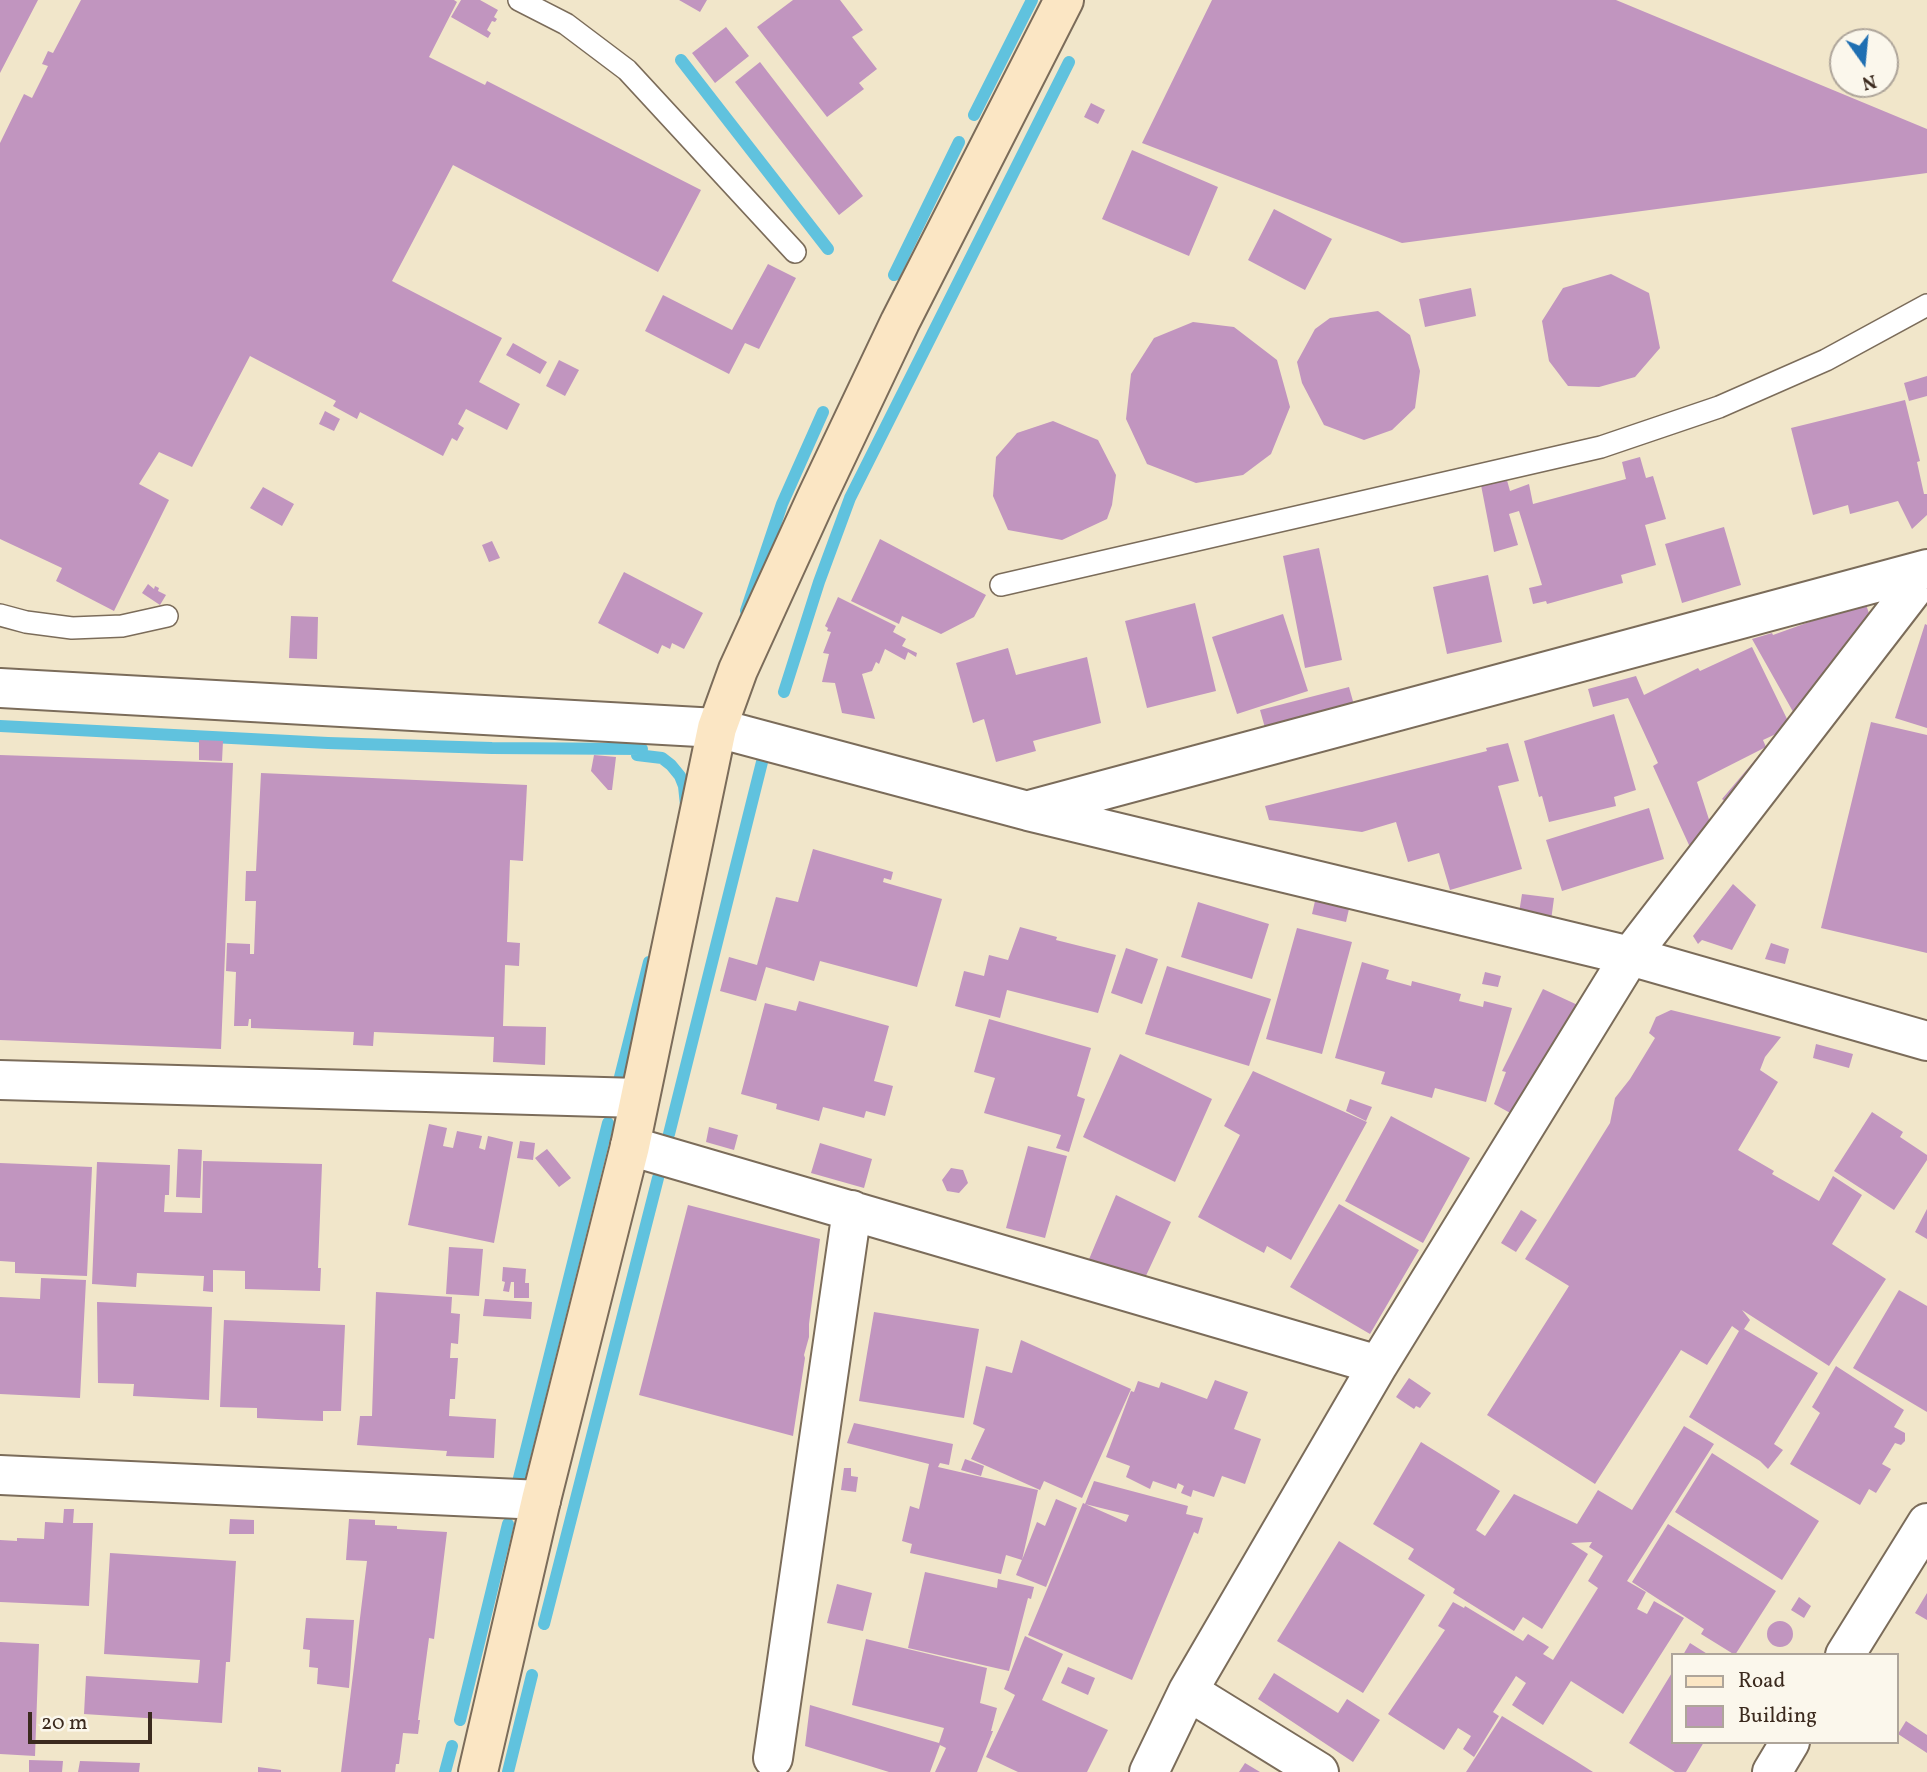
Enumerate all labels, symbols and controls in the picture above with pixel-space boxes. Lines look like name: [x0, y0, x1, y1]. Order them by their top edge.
north arrow: [1829, 28, 1899, 98]
text: N: [1859, 67, 1879, 96]
legend: [1672, 1653, 1899, 1744]
text: Road: [1738, 1667, 1785, 1696]
scale bar: [32, 1698, 156, 1742]
text: Building: [1738, 1702, 1817, 1731]
text: 20 m: [41, 1709, 87, 1738]

